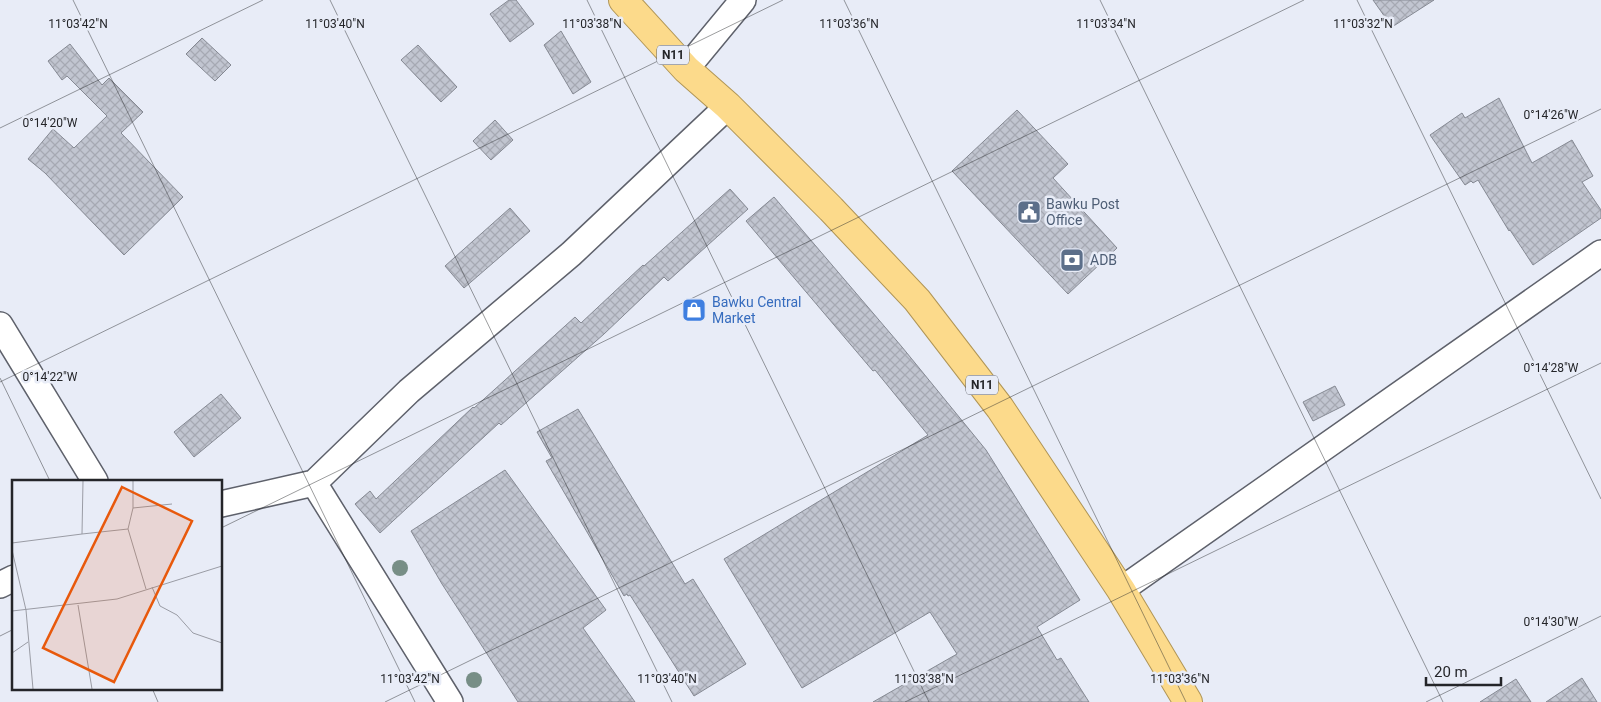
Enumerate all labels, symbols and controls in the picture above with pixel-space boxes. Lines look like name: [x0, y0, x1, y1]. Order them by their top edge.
text: 11°03'42"N: [48, 17, 108, 31]
text: 11°03'40"N: [305, 17, 365, 31]
text: 11°03'38"N: [562, 17, 622, 31]
text: 11°03'36"N: [819, 17, 879, 31]
text: 11°03'34"N: [1076, 17, 1136, 31]
text: 11°03'32"N: [1333, 17, 1393, 31]
road number: N11: [657, 46, 689, 64]
text: 0°14'26"W: [1524, 108, 1579, 122]
text: 0°14'20"W: [23, 116, 78, 130]
place label: Bawku Post Office: [1046, 196, 1120, 228]
public building icon: Bawku Post Office: [1016, 199, 1042, 225]
bank icon: ADB: [1059, 247, 1085, 273]
place label: ADB: [1090, 252, 1117, 268]
place label: Bawku Central Market: [712, 294, 801, 326]
shop icon: Bawku Central Market: [681, 297, 707, 323]
text: 0°14'28"W: [1524, 361, 1579, 375]
text: 0°14'22"W: [23, 370, 78, 384]
road number: N11: [966, 376, 998, 394]
inset map: [12, 480, 222, 690]
text: 0°14'30"W: [1524, 615, 1579, 629]
scale bar: [1426, 654, 1501, 686]
text: 20 m: [1434, 663, 1468, 681]
text: 11°03'42"N: [380, 672, 440, 686]
text: 11°03'40"N: [637, 672, 697, 686]
text: 11°03'38"N: [894, 672, 954, 686]
text: 11°03'36"N: [1150, 672, 1210, 686]

